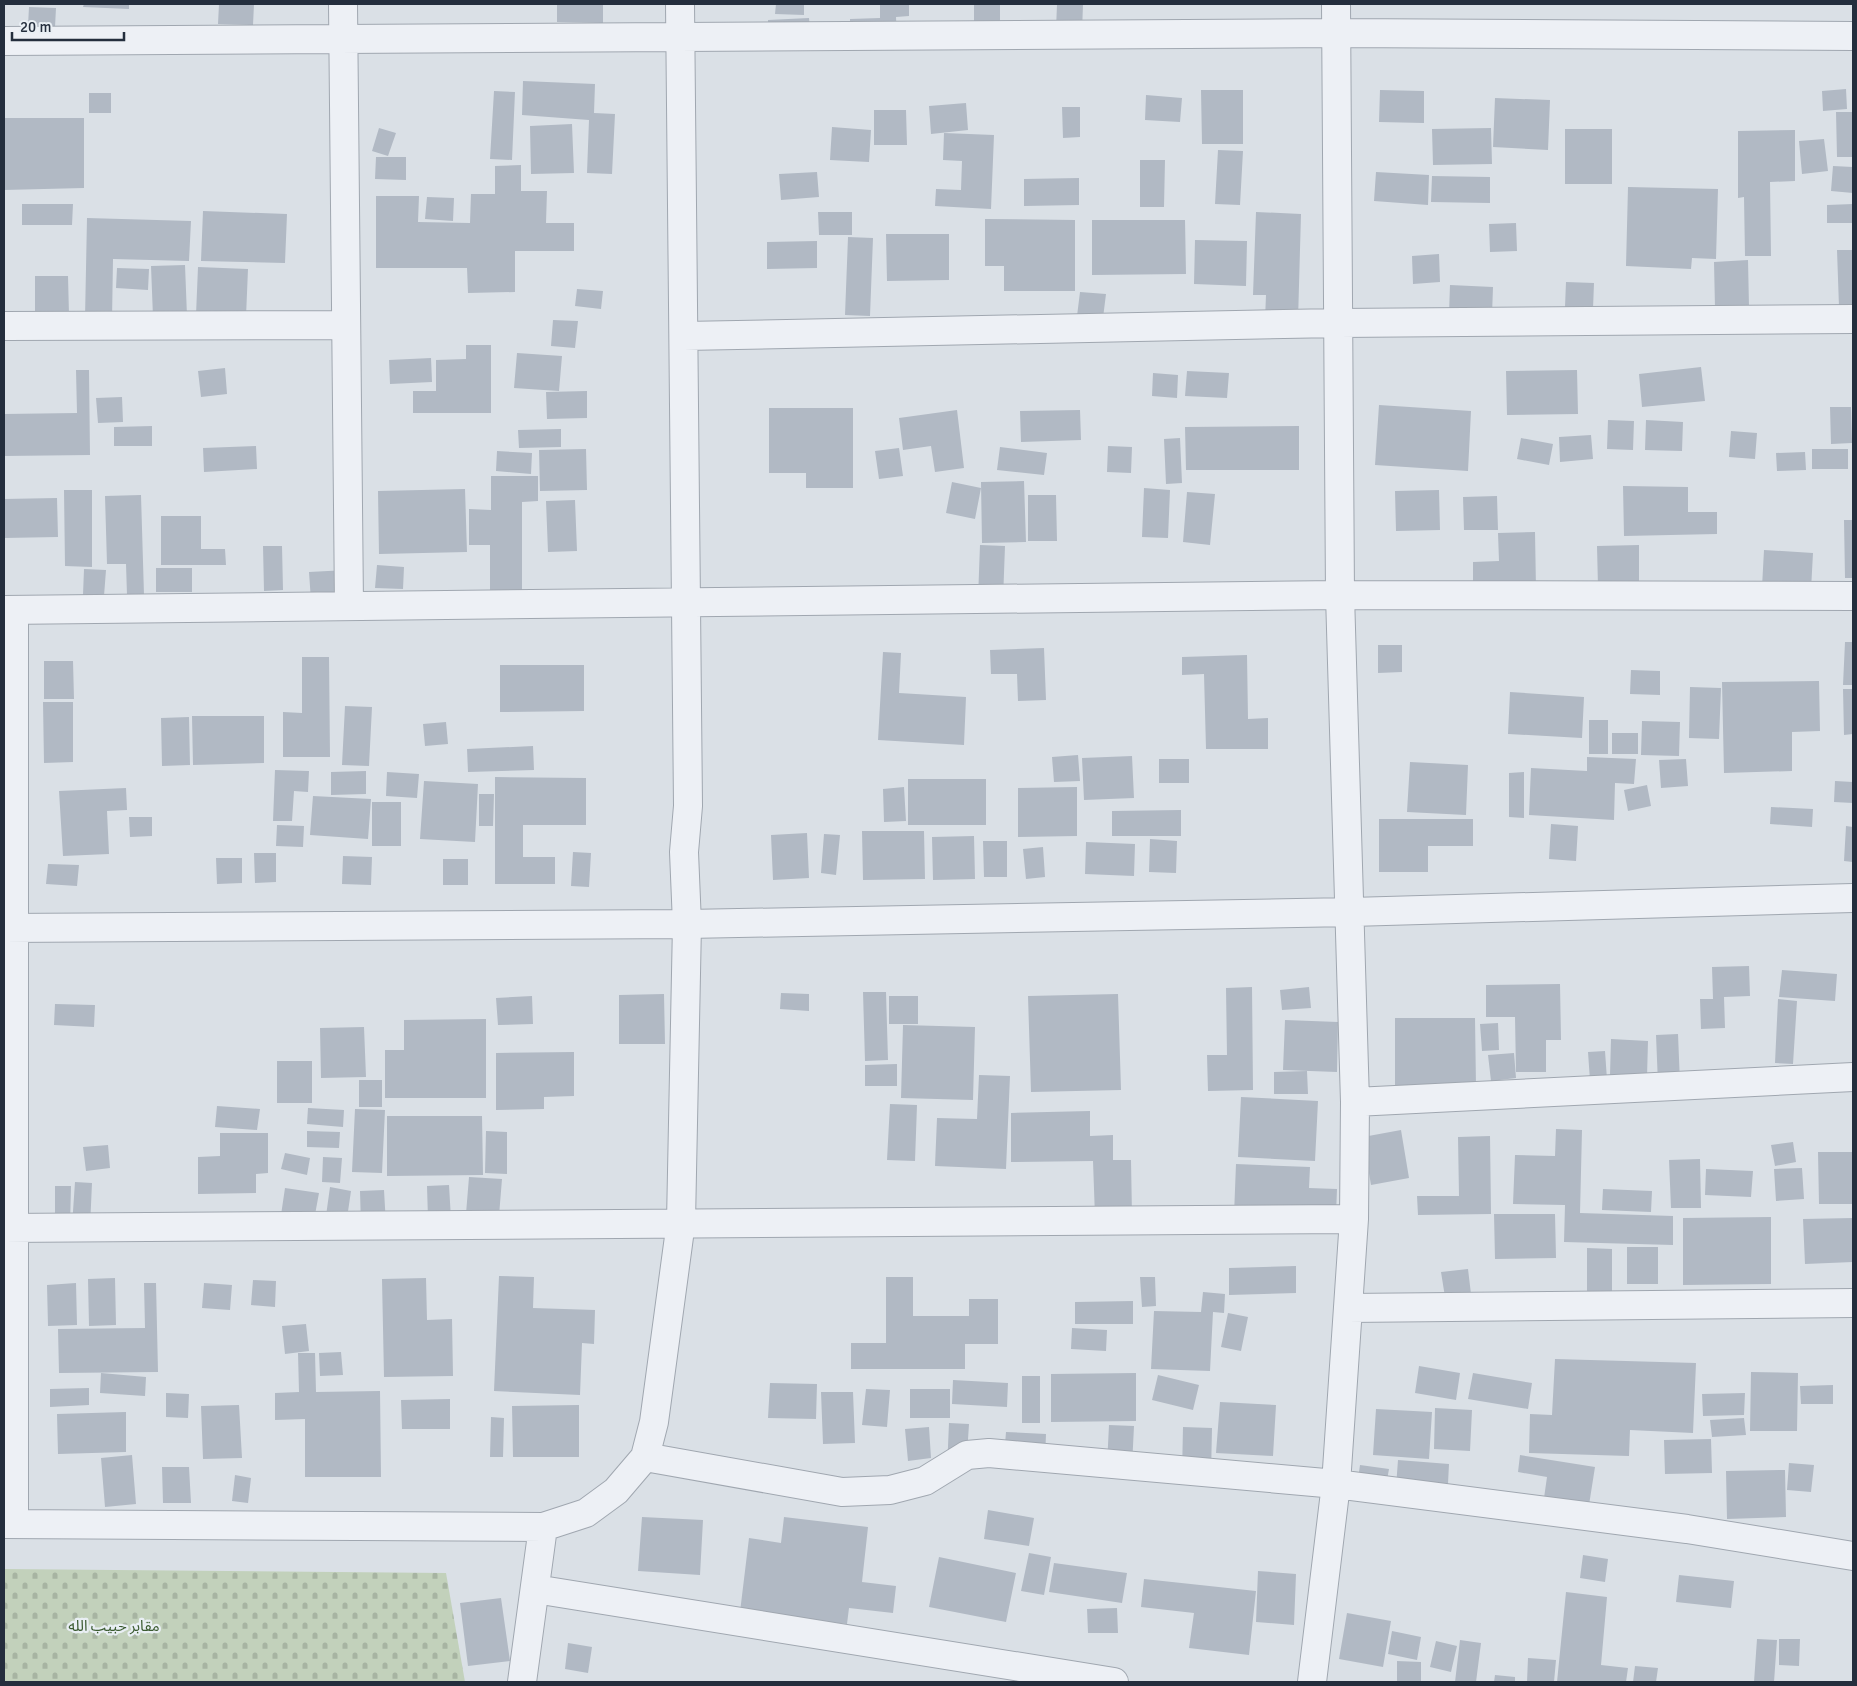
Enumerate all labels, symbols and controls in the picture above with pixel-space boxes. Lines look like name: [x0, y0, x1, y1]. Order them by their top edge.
scale bar: [12, 10, 125, 42]
text: 20 m: [20, 18, 51, 36]
park label: مقابر حبيب الله: [68, 1617, 160, 1635]

